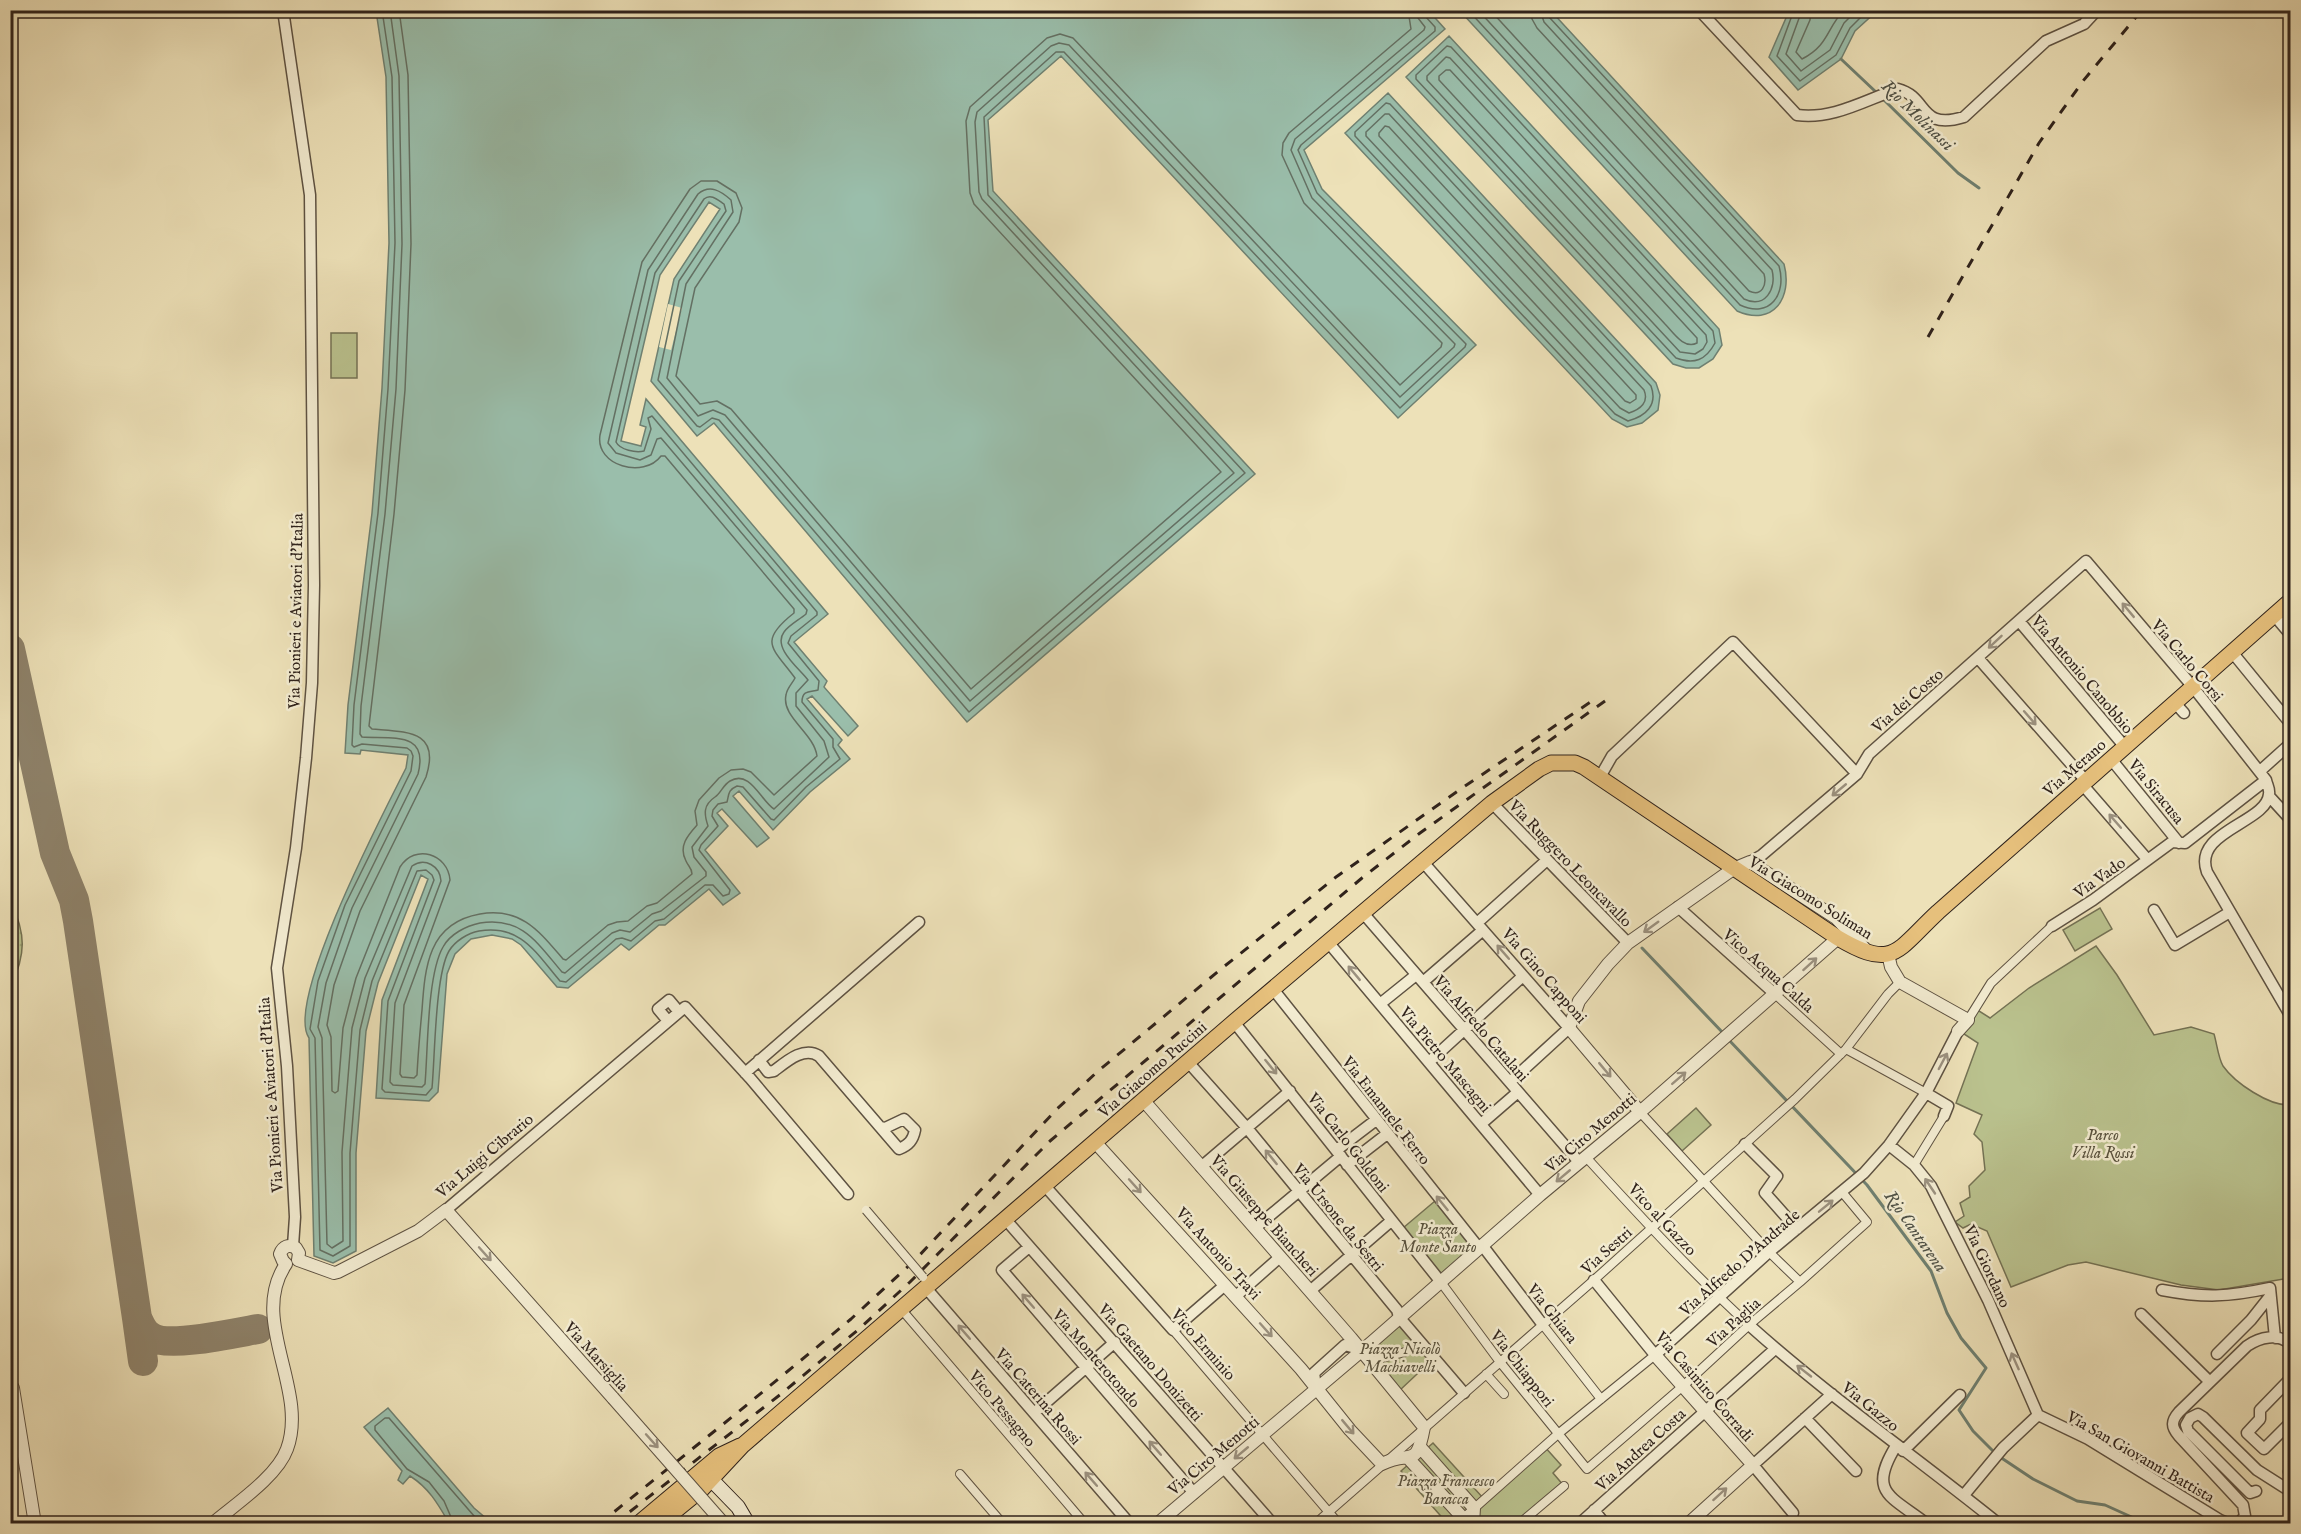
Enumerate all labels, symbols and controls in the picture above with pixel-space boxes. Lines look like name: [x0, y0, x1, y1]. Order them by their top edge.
water label: Rio Molinassi: [1876, 76, 1960, 158]
street label: Via Pionieri e Aviatori d'Italia: [285, 513, 309, 710]
one-way arrow: [2121, 603, 2134, 619]
street label: Via Antonio Canobbio: [2025, 611, 2137, 739]
street label: Via Carlo Corsi: [2146, 615, 2227, 707]
one-way arrow: [1988, 635, 2003, 649]
street label: Via dei Costo: [1868, 665, 1949, 739]
one-way arrow: [2023, 710, 2037, 725]
street label: Via Merano: [2039, 735, 2111, 802]
street label: Via Siracusa: [2122, 755, 2188, 829]
one-way arrow: [1831, 783, 1847, 796]
street label: Via Ruggero Leoncavallo: [1503, 796, 1636, 932]
one-way arrow: [2108, 814, 2122, 829]
street label: Via Giacomo Soliman: [1743, 852, 1876, 945]
street label: Via Vado: [2070, 853, 2130, 904]
one-way arrow: [1643, 921, 1659, 933]
street label: Via Gino Capponi: [1496, 924, 1590, 1028]
street label: Vico Acqua Calda: [1717, 925, 1818, 1018]
one-way arrow: [1496, 945, 1510, 960]
one-way arrow: [1802, 957, 1817, 971]
one-way arrow: [1347, 966, 1361, 981]
street label: Via Alfredo Catalani: [1428, 971, 1532, 1087]
street label: Via Pionieri e Aviatori d'Italia: [255, 996, 289, 1194]
street label: Via Pietro Mascagni: [1394, 1002, 1495, 1117]
street label: Via Giacomo Puccini: [1094, 1018, 1212, 1124]
street label: Via Emanuele Ferro: [1336, 1052, 1434, 1170]
one-way arrow: [1938, 1052, 1949, 1070]
one-way arrow: [1264, 1059, 1278, 1074]
one-way arrow: [1598, 1062, 1611, 1078]
one-way arrow: [1671, 1071, 1686, 1085]
street label: Via Carlo Goldoni: [1302, 1088, 1393, 1197]
street label: Via Ciro Menotti: [1541, 1089, 1641, 1178]
street label: Via Luigi Cibrario: [432, 1110, 538, 1204]
park label: Parco Villa Rossi: [2072, 1126, 2136, 1164]
one-way arrow: [1264, 1150, 1278, 1165]
street label: Via Giuseppe Biancheri: [1205, 1151, 1322, 1281]
street label: Via Ursone da Sestri: [1287, 1159, 1387, 1276]
one-way arrow: [1556, 1169, 1571, 1183]
one-way arrow: [1128, 1178, 1142, 1193]
one-way arrow: [1924, 1178, 1936, 1195]
street label: Vico al Gazzo: [1622, 1179, 1700, 1261]
water label: Rio Cantarena: [1878, 1186, 1951, 1277]
one-way arrow: [1435, 1196, 1449, 1211]
one-way arrow: [1818, 1199, 1834, 1212]
street label: Via Antonio Travi: [1170, 1203, 1264, 1305]
street label: Via Alfredo D'Andrade: [1675, 1206, 1805, 1322]
park label: Piazza Monte Santo: [1400, 1220, 1477, 1258]
street label: Via Giordano: [1958, 1221, 2014, 1312]
street label: Via Sestri: [1577, 1223, 1637, 1280]
one-way arrow: [478, 1246, 492, 1261]
street label: Via Ghiara: [1521, 1280, 1581, 1348]
one-way arrow: [1021, 1294, 1035, 1309]
street label: Via Paglia: [1703, 1294, 1765, 1353]
street label: Via Gaetano Donizetti: [1092, 1300, 1206, 1426]
street label: Via Monterotondo: [1047, 1305, 1144, 1413]
street label: Vico Erminio: [1165, 1305, 1239, 1386]
street label: Via Marsiglia: [558, 1318, 632, 1396]
one-way arrow: [1259, 1322, 1273, 1337]
one-way arrow: [957, 1325, 971, 1340]
street label: Via Chiappori: [1484, 1326, 1558, 1412]
street label: Via Casimiro Corradi: [1650, 1327, 1757, 1447]
park label: Piazza Nicolò Machiavelli: [1359, 1340, 1441, 1378]
street label: Via Caterina Rossi: [989, 1344, 1085, 1450]
one-way arrow: [2009, 1353, 2021, 1371]
one-way arrow: [1796, 1365, 1812, 1378]
street label: Vico Pessagno: [963, 1366, 1040, 1452]
street label: Via Gazzo: [1836, 1378, 1903, 1437]
street label: Via Andrea Costa: [1591, 1405, 1691, 1497]
street label: Via San Giovanni Battista: [2062, 1407, 2217, 1508]
street label: Via Ciro Menotti: [1164, 1412, 1264, 1501]
one-way arrow: [1341, 1419, 1354, 1435]
one-way arrow: [645, 1434, 659, 1449]
one-way arrow: [1149, 1440, 1162, 1456]
one-way arrow: [1233, 1447, 1249, 1460]
one-way arrow: [1085, 1471, 1098, 1487]
park label: Piazza Francesco Baracca: [1397, 1472, 1495, 1510]
one-way arrow: [1713, 1487, 1728, 1501]

